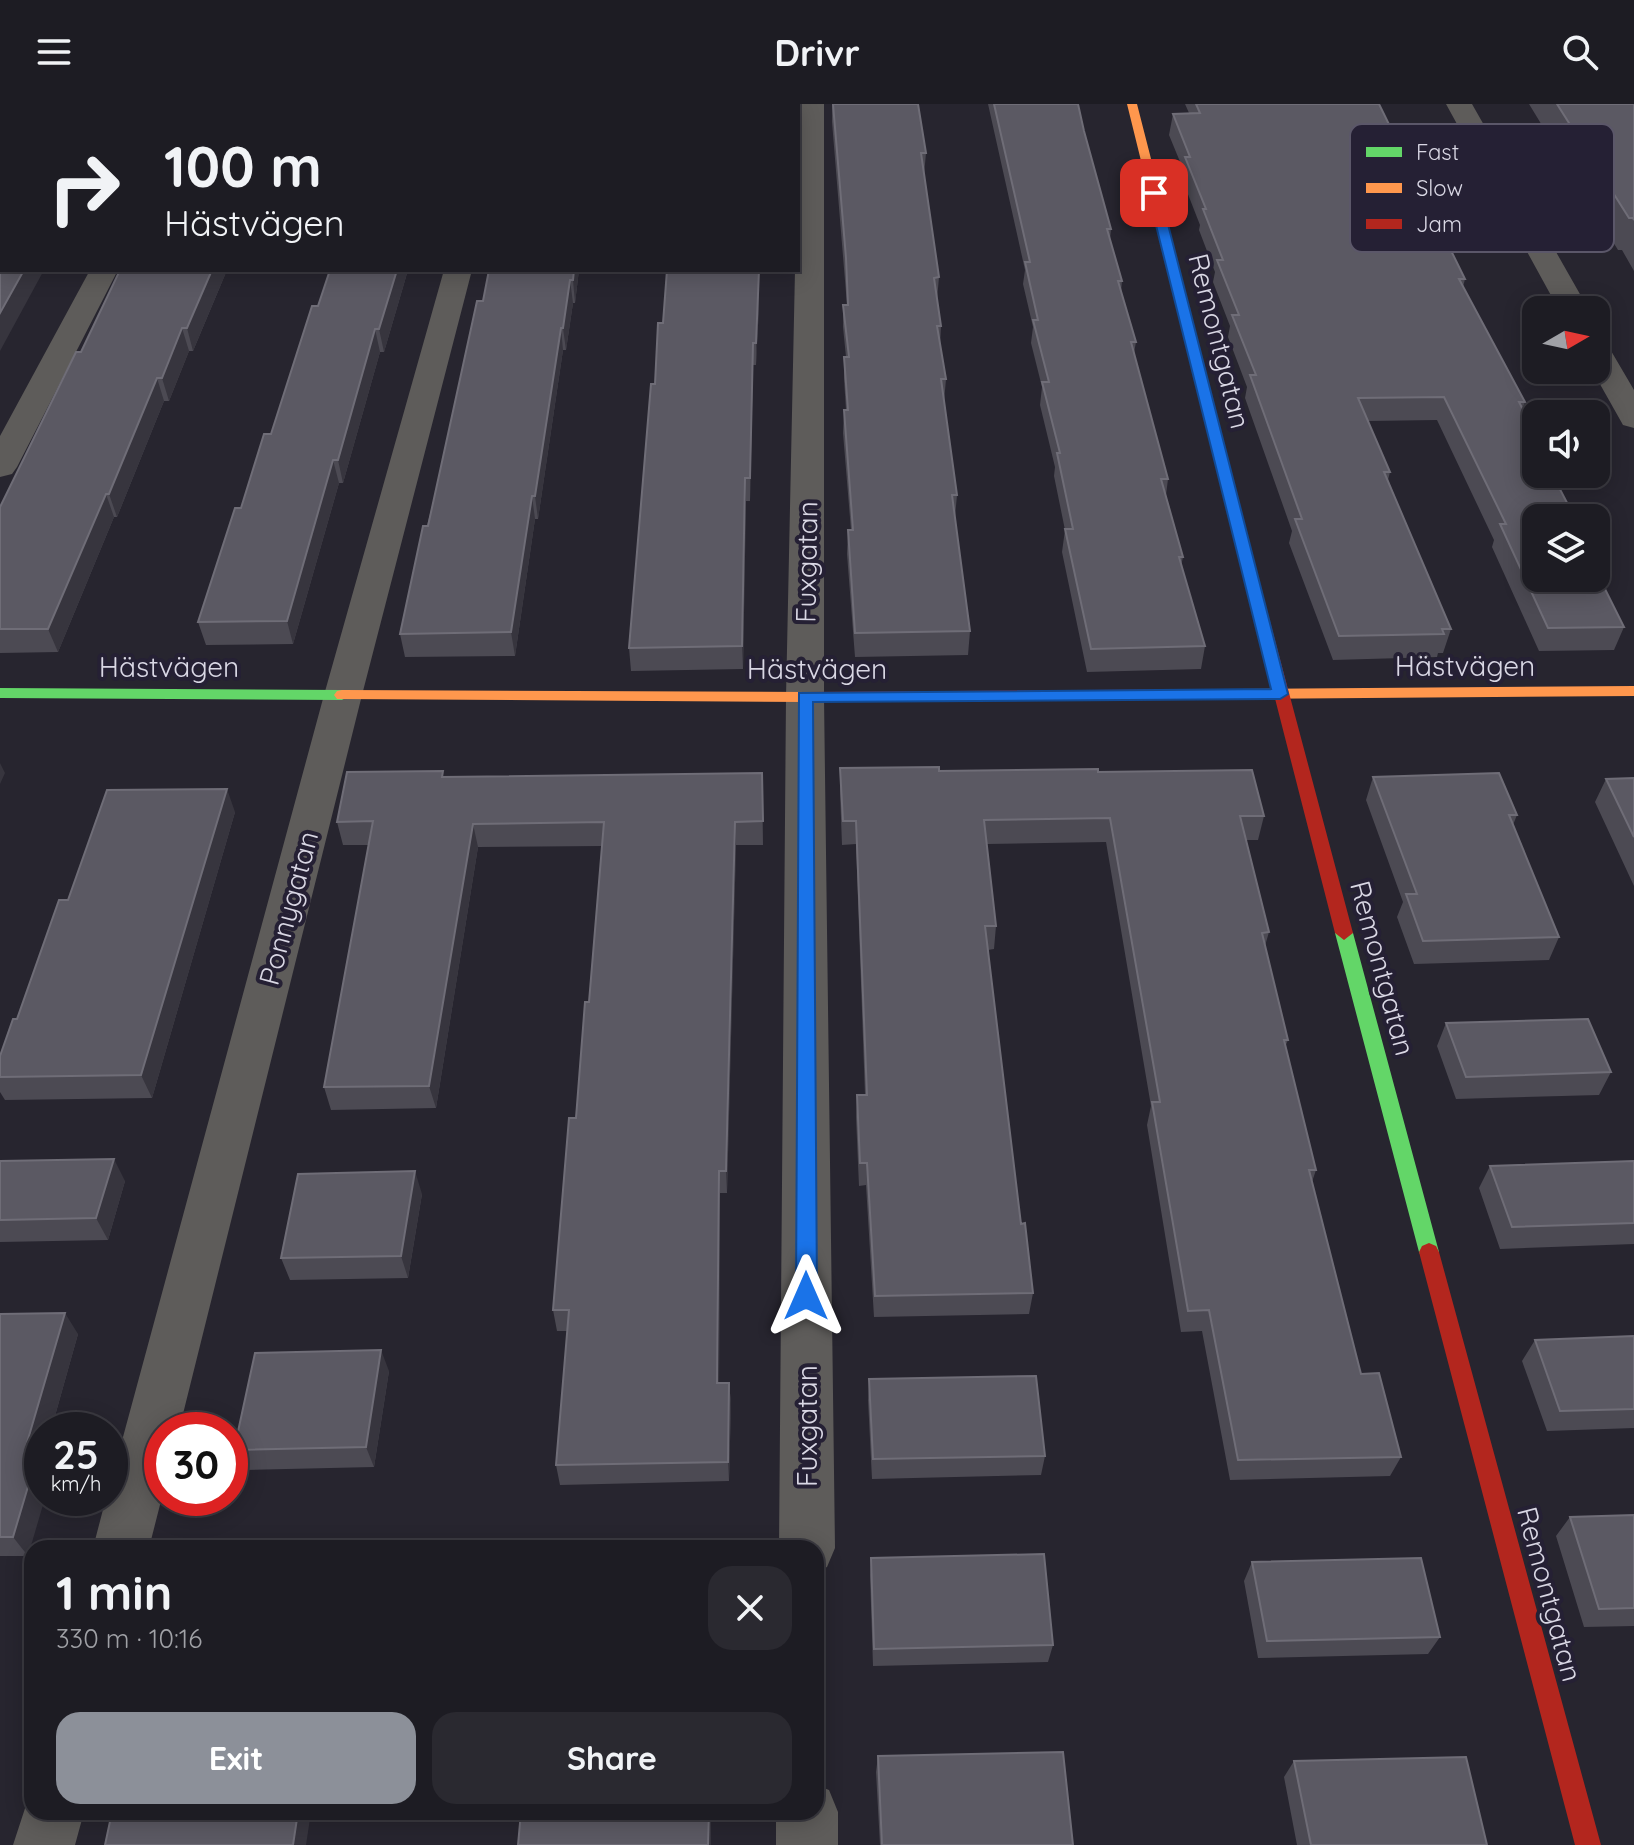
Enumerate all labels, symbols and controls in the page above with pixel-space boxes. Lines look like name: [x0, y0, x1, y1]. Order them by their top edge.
icon: menu: [32, 30, 76, 74]
text: Drivr: [774, 30, 860, 75]
icon: search: [1558, 30, 1602, 74]
legend: [1350, 124, 1614, 252]
text: 100 m: [164, 131, 322, 201]
icon: right: [32, 136, 136, 240]
text: Fast: [1416, 138, 1459, 166]
pin: [1120, 159, 1188, 227]
icon: arrive: [1132, 171, 1176, 215]
text: Slow: [1416, 174, 1463, 202]
text: Hästvägen: [164, 200, 345, 245]
text: Jam: [1416, 210, 1462, 238]
street label: Remontgatan: [1181, 250, 1259, 432]
north arrow: [1522, 296, 1610, 384]
map controls: [1522, 296, 1610, 592]
button: sound: [1522, 400, 1610, 488]
street label: Fuxgatan: [787, 501, 825, 623]
button: layers: [1522, 504, 1610, 592]
street label: Hästvägen: [1395, 648, 1535, 683]
street label: Hästvägen: [99, 649, 239, 684]
street label: Hästvägen: [747, 651, 887, 686]
street label: Ponnygatan: [251, 827, 325, 989]
street label: Remontgatan: [1343, 877, 1423, 1059]
position arrow: [764, 1254, 848, 1338]
street label: Fuxgatan: [789, 1365, 824, 1487]
speed limit sign: 30: [144, 1412, 248, 1516]
text: 25: [53, 1429, 99, 1479]
text: km/h: [51, 1471, 101, 1496]
street label: Remontgatan: [1510, 1503, 1590, 1685]
text: 1 min: [56, 1562, 172, 1622]
button: close: [708, 1566, 792, 1650]
text: 330 m · 10:16: [56, 1622, 202, 1655]
button: Exit: [56, 1712, 416, 1804]
button: Share: [432, 1712, 792, 1804]

